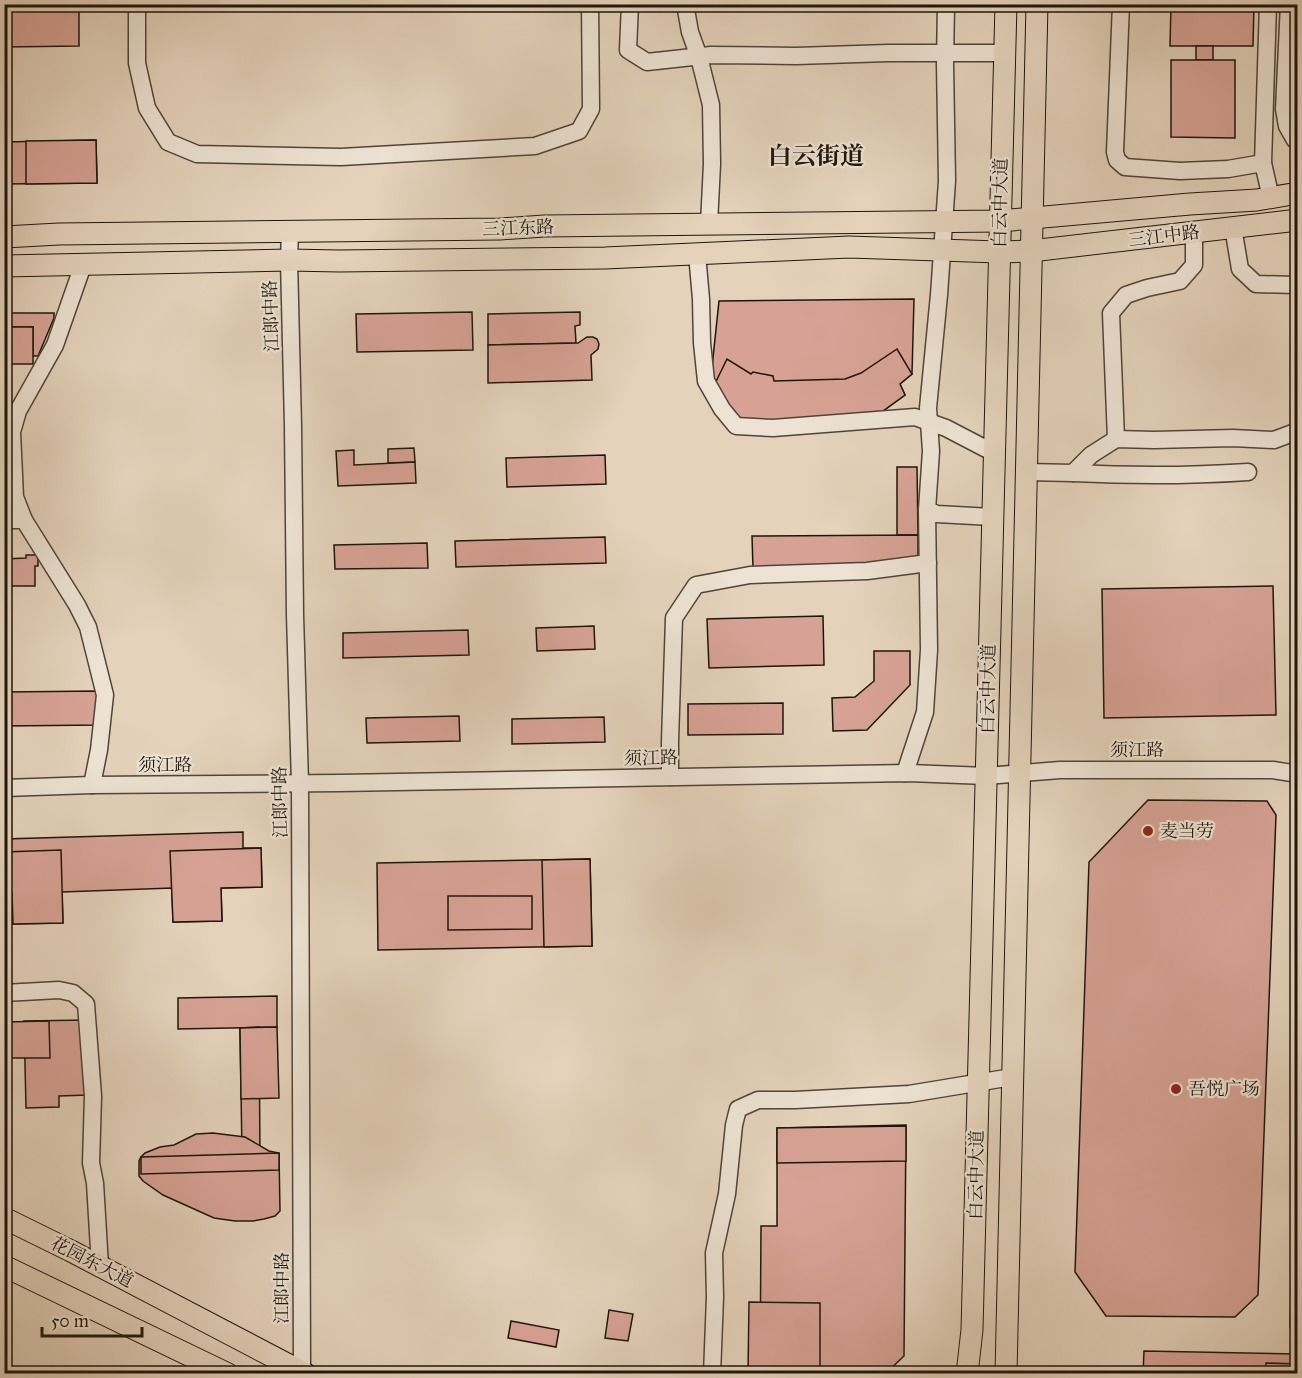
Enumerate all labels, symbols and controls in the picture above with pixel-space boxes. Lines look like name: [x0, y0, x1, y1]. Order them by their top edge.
district label: 白云街道: [768, 141, 864, 171]
street label: 白云中大道: [988, 158, 1012, 248]
street label: 三江东路: [482, 216, 554, 240]
street label: 三江中路: [1127, 221, 1201, 251]
street label: 江郎中路: [259, 280, 283, 352]
street label: 白云中大道: [976, 644, 1000, 734]
street label: 须江路: [1110, 739, 1164, 761]
street label: 须江路: [624, 747, 678, 769]
street label: 须江路: [138, 754, 192, 776]
street label: 江郎中路: [268, 766, 292, 838]
place label: 麦当劳: [1160, 820, 1214, 842]
marker: 麦当劳: [1141, 824, 1155, 838]
place label: 吾悦广场: [1188, 1078, 1260, 1100]
marker: 吾悦广场: [1169, 1082, 1183, 1096]
street label: 白云中大道: [964, 1130, 988, 1220]
street label: 花园东大道: [47, 1232, 137, 1292]
street label: 江郎中路: [271, 1252, 293, 1324]
scale bar: [42, 1300, 142, 1338]
text: 50 m: [51, 1310, 89, 1332]

